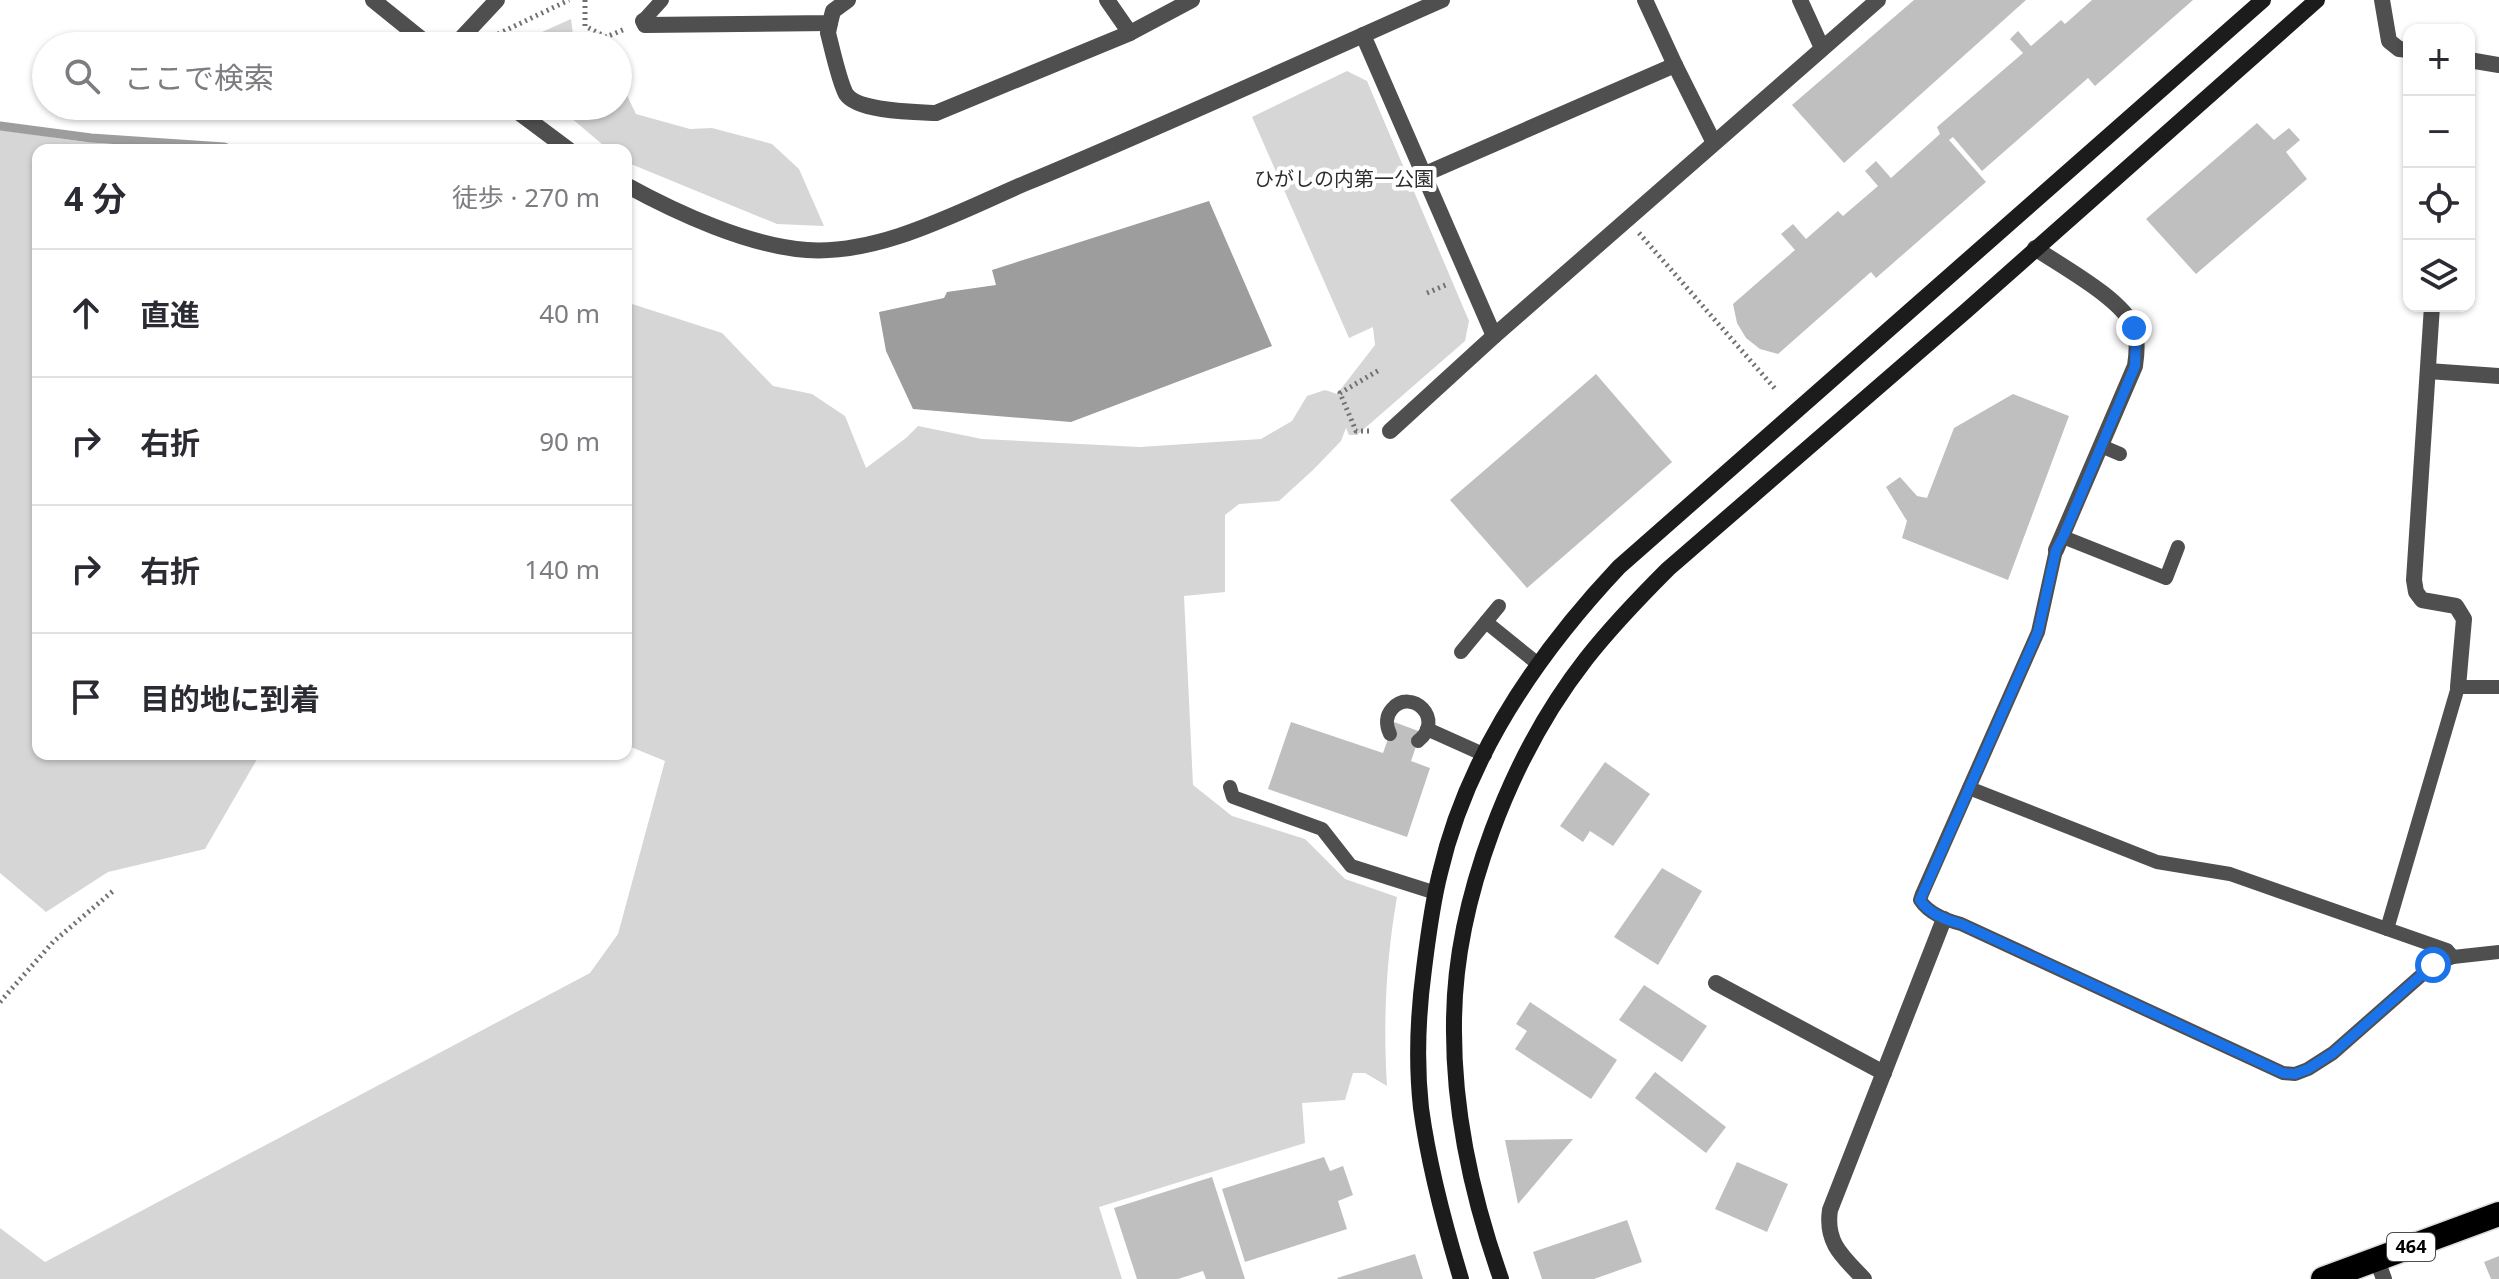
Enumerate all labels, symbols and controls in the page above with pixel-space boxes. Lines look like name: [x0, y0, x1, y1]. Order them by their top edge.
map controls: [2403, 24, 2475, 312]
button: +: [2403, 24, 2475, 96]
search box: [32, 32, 632, 120]
icon: search: [60, 54, 104, 98]
text: ここで検索: [124, 57, 274, 98]
button: −: [2403, 96, 2475, 168]
park label: ひがしの内第一公園: [1254, 165, 1434, 192]
button: locate: [2403, 168, 2475, 240]
text: 4 分: [64, 175, 126, 221]
text: 徒歩 · 270 m: [452, 179, 600, 215]
button: layers: [2403, 240, 2475, 312]
icon: ahead: [64, 291, 108, 335]
text: 直進: [140, 294, 200, 335]
text: 40 m: [539, 295, 600, 331]
route end: [2116, 310, 2152, 346]
icon: right: [64, 419, 108, 463]
text: 右折: [140, 422, 200, 463]
text: 90 m: [539, 423, 600, 459]
icon: right: [64, 547, 108, 591]
text: 右折: [140, 550, 200, 591]
text: 140 m: [524, 551, 600, 587]
icon: arrive: [64, 675, 108, 719]
text: 目的地に到着: [140, 678, 320, 719]
route start: [2415, 947, 2451, 983]
road number: 464: [2387, 1233, 2435, 1261]

